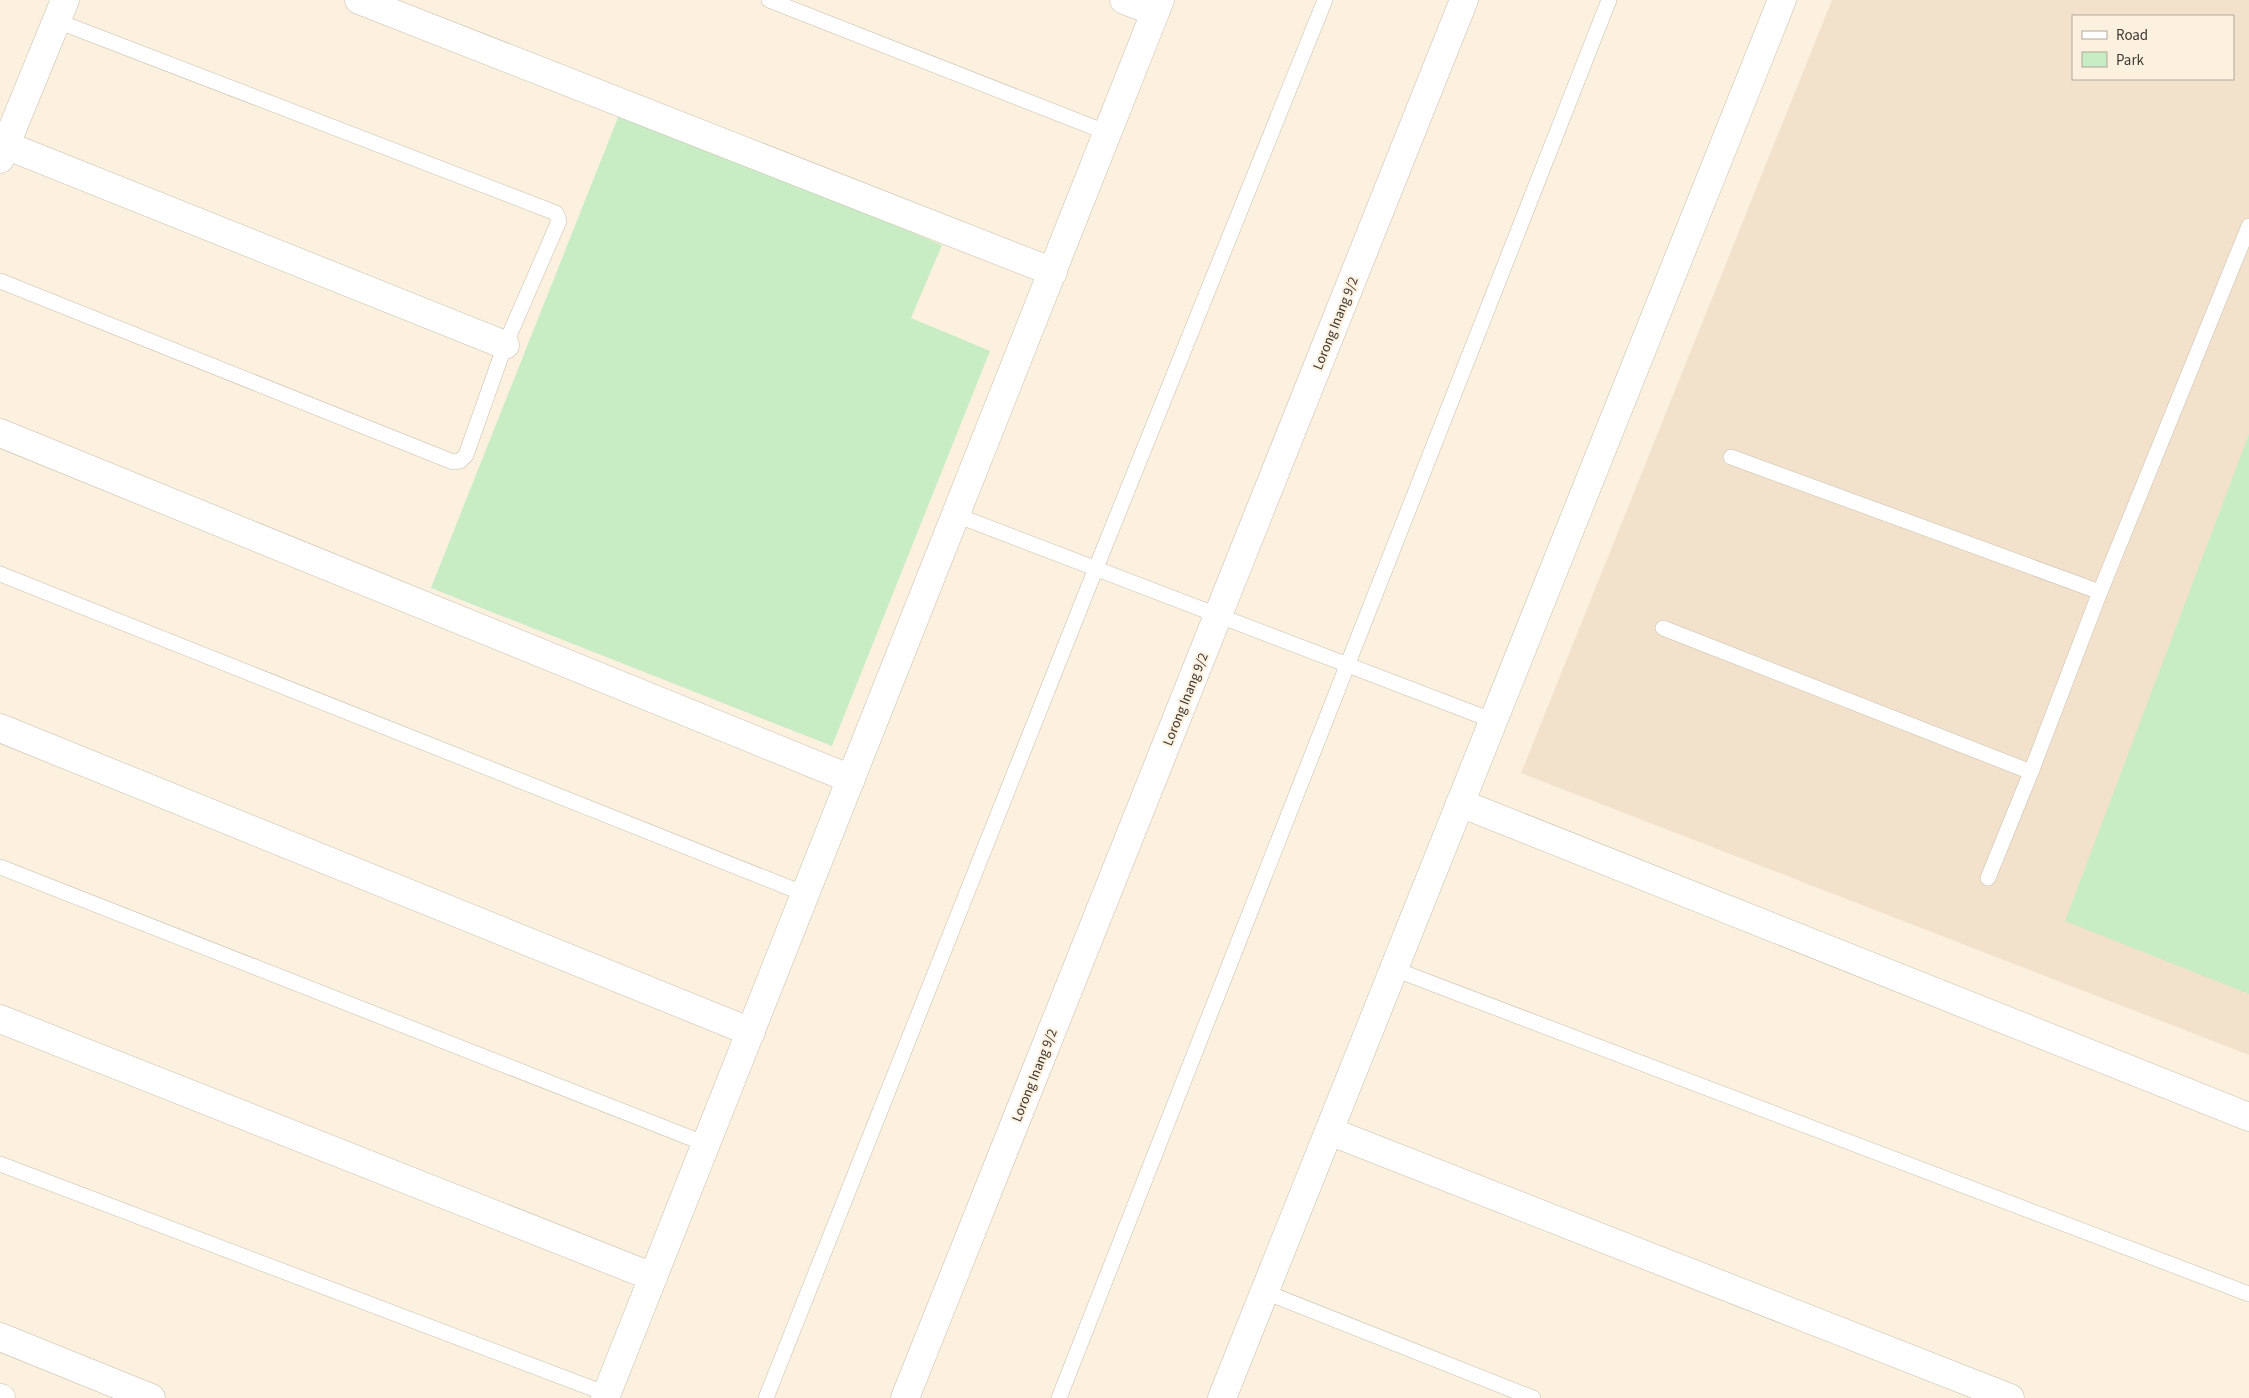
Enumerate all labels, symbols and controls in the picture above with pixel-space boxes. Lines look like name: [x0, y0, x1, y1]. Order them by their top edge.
legend: [2072, 15, 2234, 80]
text: Road: [2116, 25, 2148, 46]
text: Park: [2116, 50, 2145, 71]
street label: Lorong Inang 9/2: [1308, 274, 1364, 373]
street label: Lorong Inang 9/2: [1158, 650, 1214, 749]
street label: Lorong Inang 9/2: [1007, 1026, 1063, 1125]

